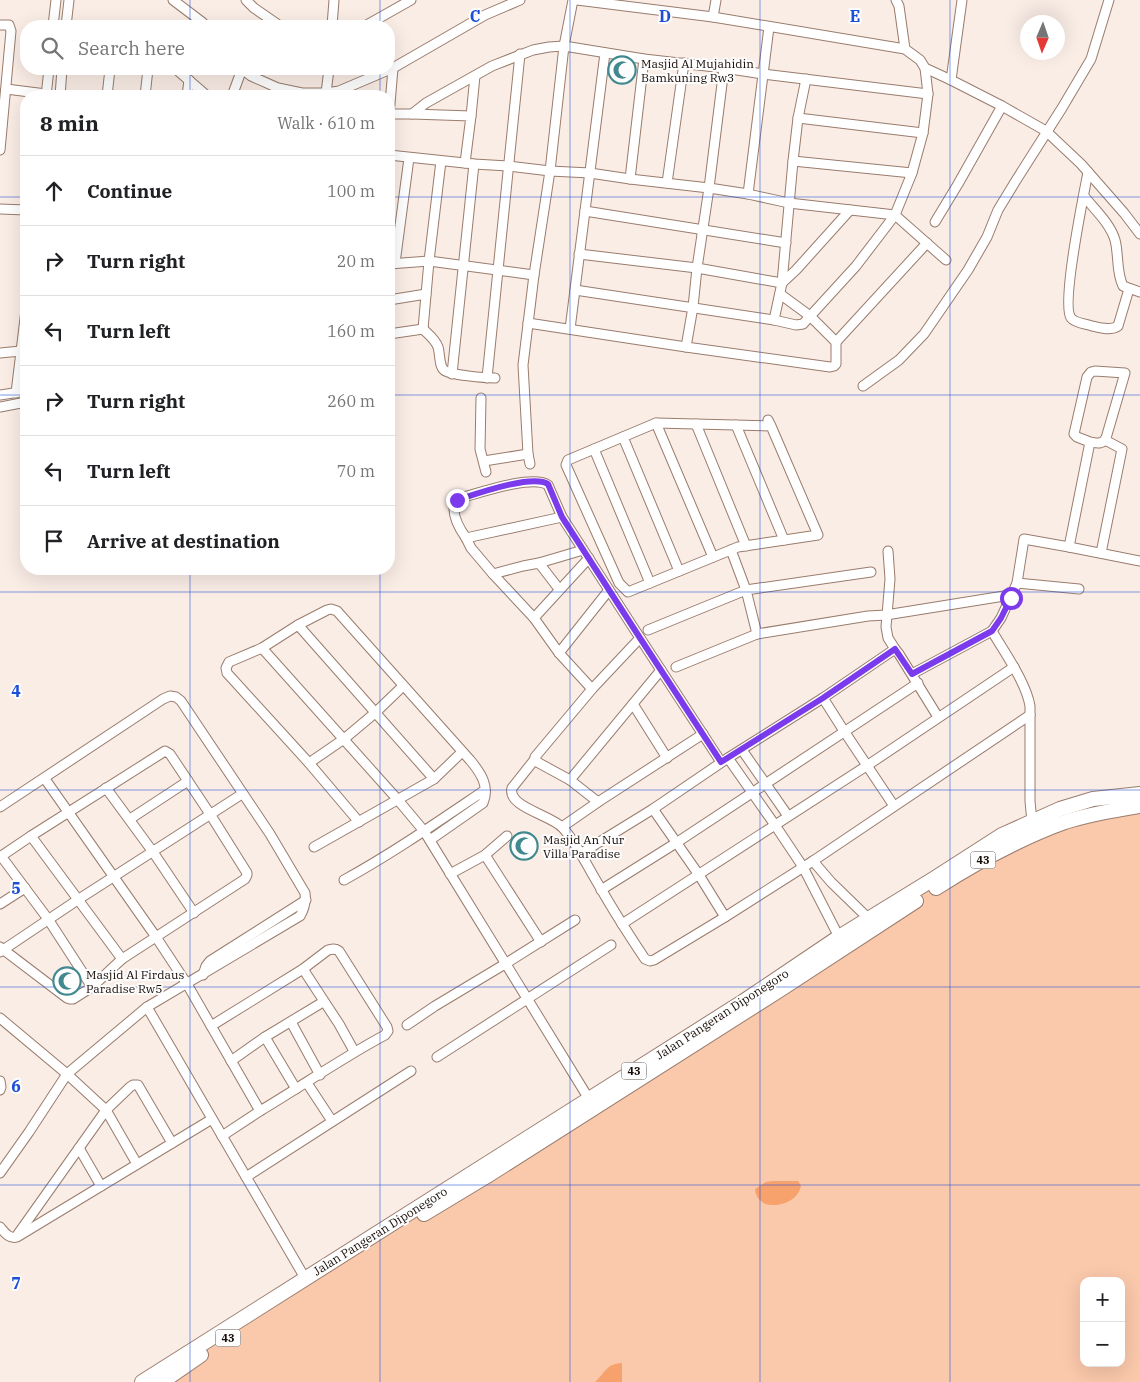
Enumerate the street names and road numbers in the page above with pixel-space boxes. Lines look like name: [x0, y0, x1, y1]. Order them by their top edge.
road number: 43: [970, 852, 996, 868]
street label: Jalan Pangeran Diponegoro: [653, 965, 791, 1063]
road number: 43: [622, 1062, 646, 1080]
street label: Jalan Pangeran Diponegoro: [310, 1183, 450, 1278]
road number: 43: [216, 1330, 240, 1346]

